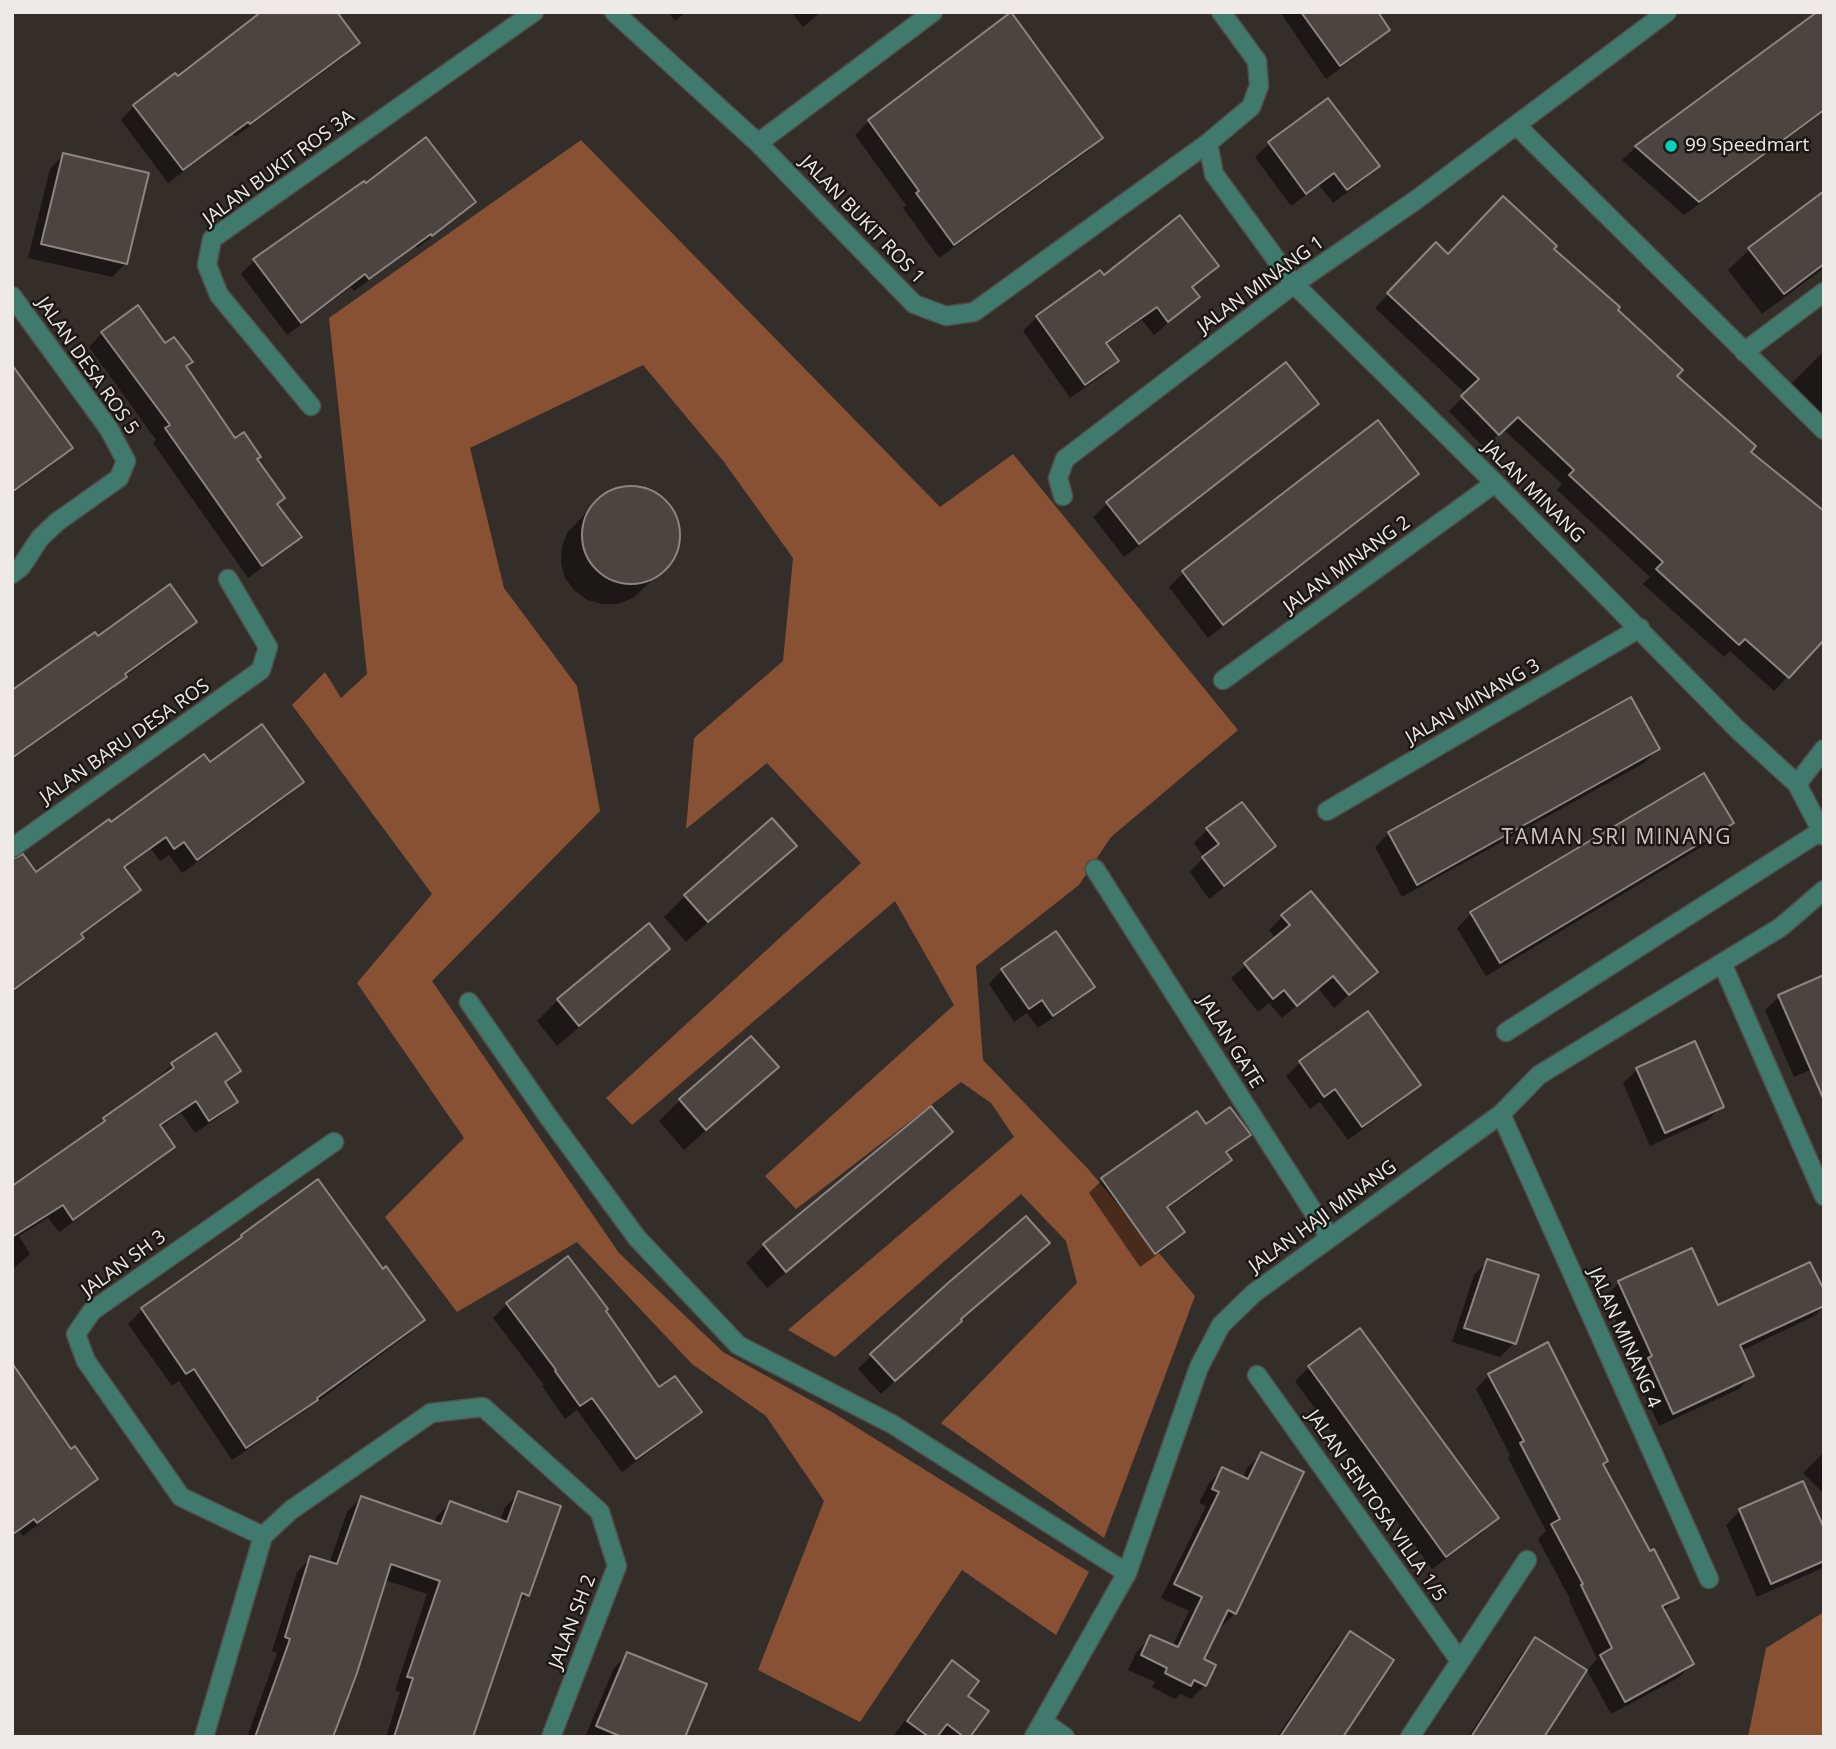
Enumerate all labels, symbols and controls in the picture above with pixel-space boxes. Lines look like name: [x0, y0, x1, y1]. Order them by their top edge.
street label: JALAN BUKIT ROS 3A: [199, 105, 359, 231]
place label: 99 Speedmart: [1685, 135, 1809, 157]
marker: 99 Speedmart: [1663, 138, 1679, 154]
street label: JALAN BUKIT ROS 1: [795, 151, 929, 289]
street label: JALAN MINANG 1: [1193, 231, 1329, 339]
street label: JALAN DESA ROS 5: [31, 293, 143, 439]
street label: JALAN MINANG: [1477, 436, 1589, 548]
street label: JALAN MINANG 2: [1279, 511, 1415, 619]
street label: JALAN MINANG 3: [1402, 654, 1544, 750]
street label: JALAN BARU DESA ROS: [36, 675, 214, 809]
district label: TAMAN SRI MINANG: [1504, 825, 1730, 851]
street label: JALAN GATE: [1192, 991, 1268, 1093]
street label: JALAN HAJI MINANG: [1245, 1156, 1401, 1278]
street label: JALAN SH 3: [77, 1226, 171, 1302]
street label: JALAN MINANG 4: [1583, 1264, 1665, 1412]
street label: JALAN SENTOSA VILLA 1/5: [1301, 1406, 1451, 1606]
street label: JALAN SH 2: [545, 1572, 601, 1672]

